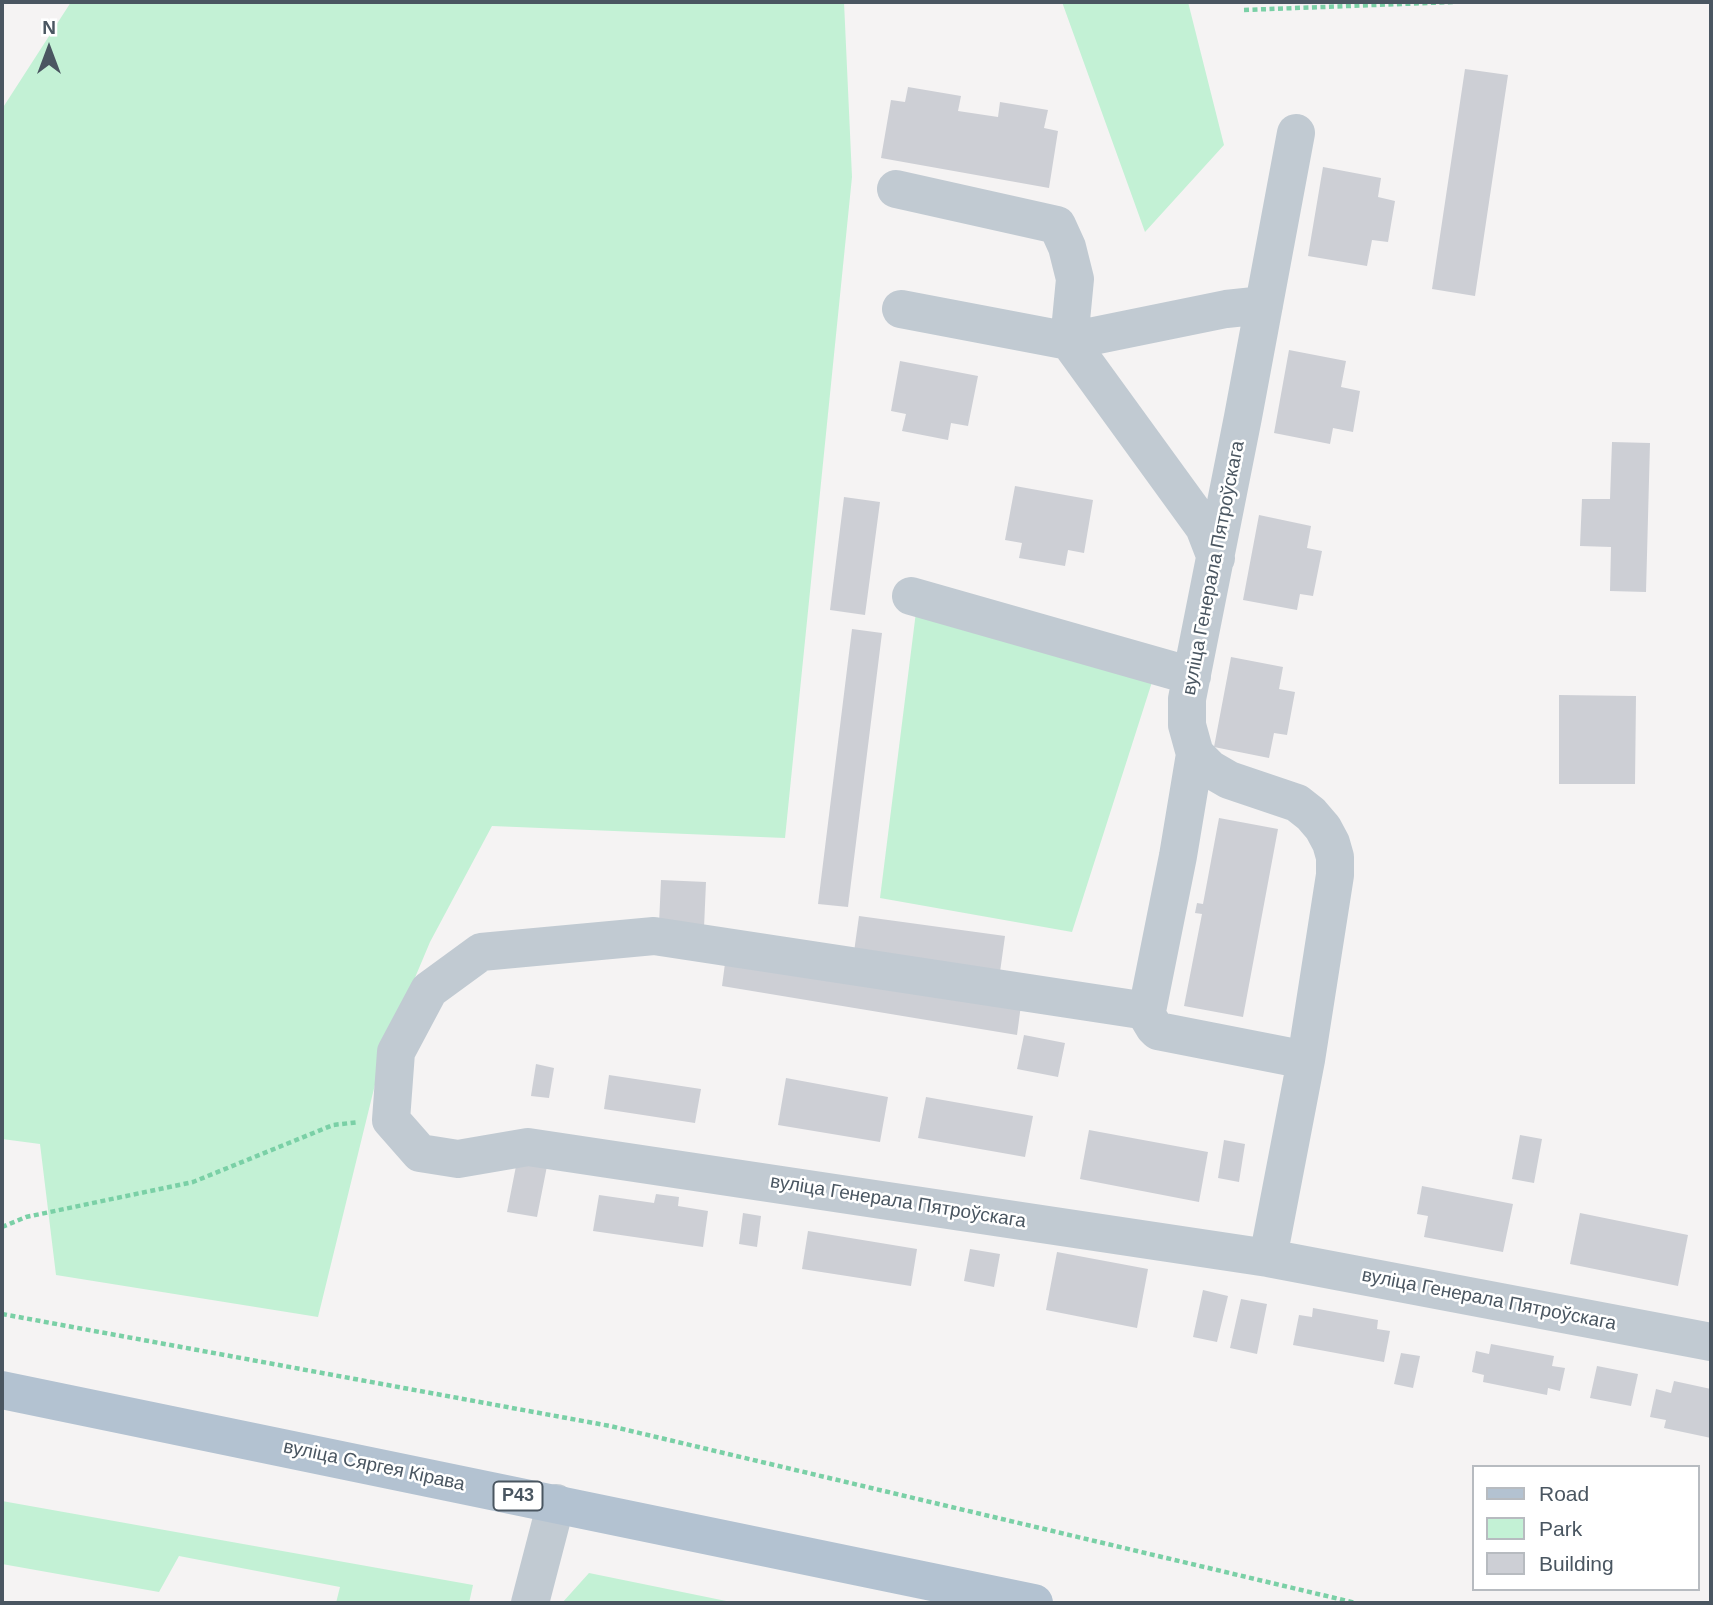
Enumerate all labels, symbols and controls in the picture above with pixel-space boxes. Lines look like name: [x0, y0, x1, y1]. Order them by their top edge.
north arrow: [14, 14, 84, 84]
text: N: [42, 17, 56, 38]
street label: вуліца Генерала Пятроўскага: [1178, 439, 1250, 697]
street label: вуліца Генерала Пятроўскага: [768, 1171, 1028, 1233]
street label: вуліца Генерала Пятроўскага: [1360, 1264, 1618, 1336]
street label: вуліца Сяргея Кірава: [281, 1436, 467, 1496]
legend: [1472, 1465, 1699, 1591]
road number: Р43: [494, 1482, 542, 1511]
text: Road: [1539, 1482, 1589, 1505]
text: Park: [1539, 1517, 1582, 1540]
text: Building: [1539, 1552, 1614, 1575]

